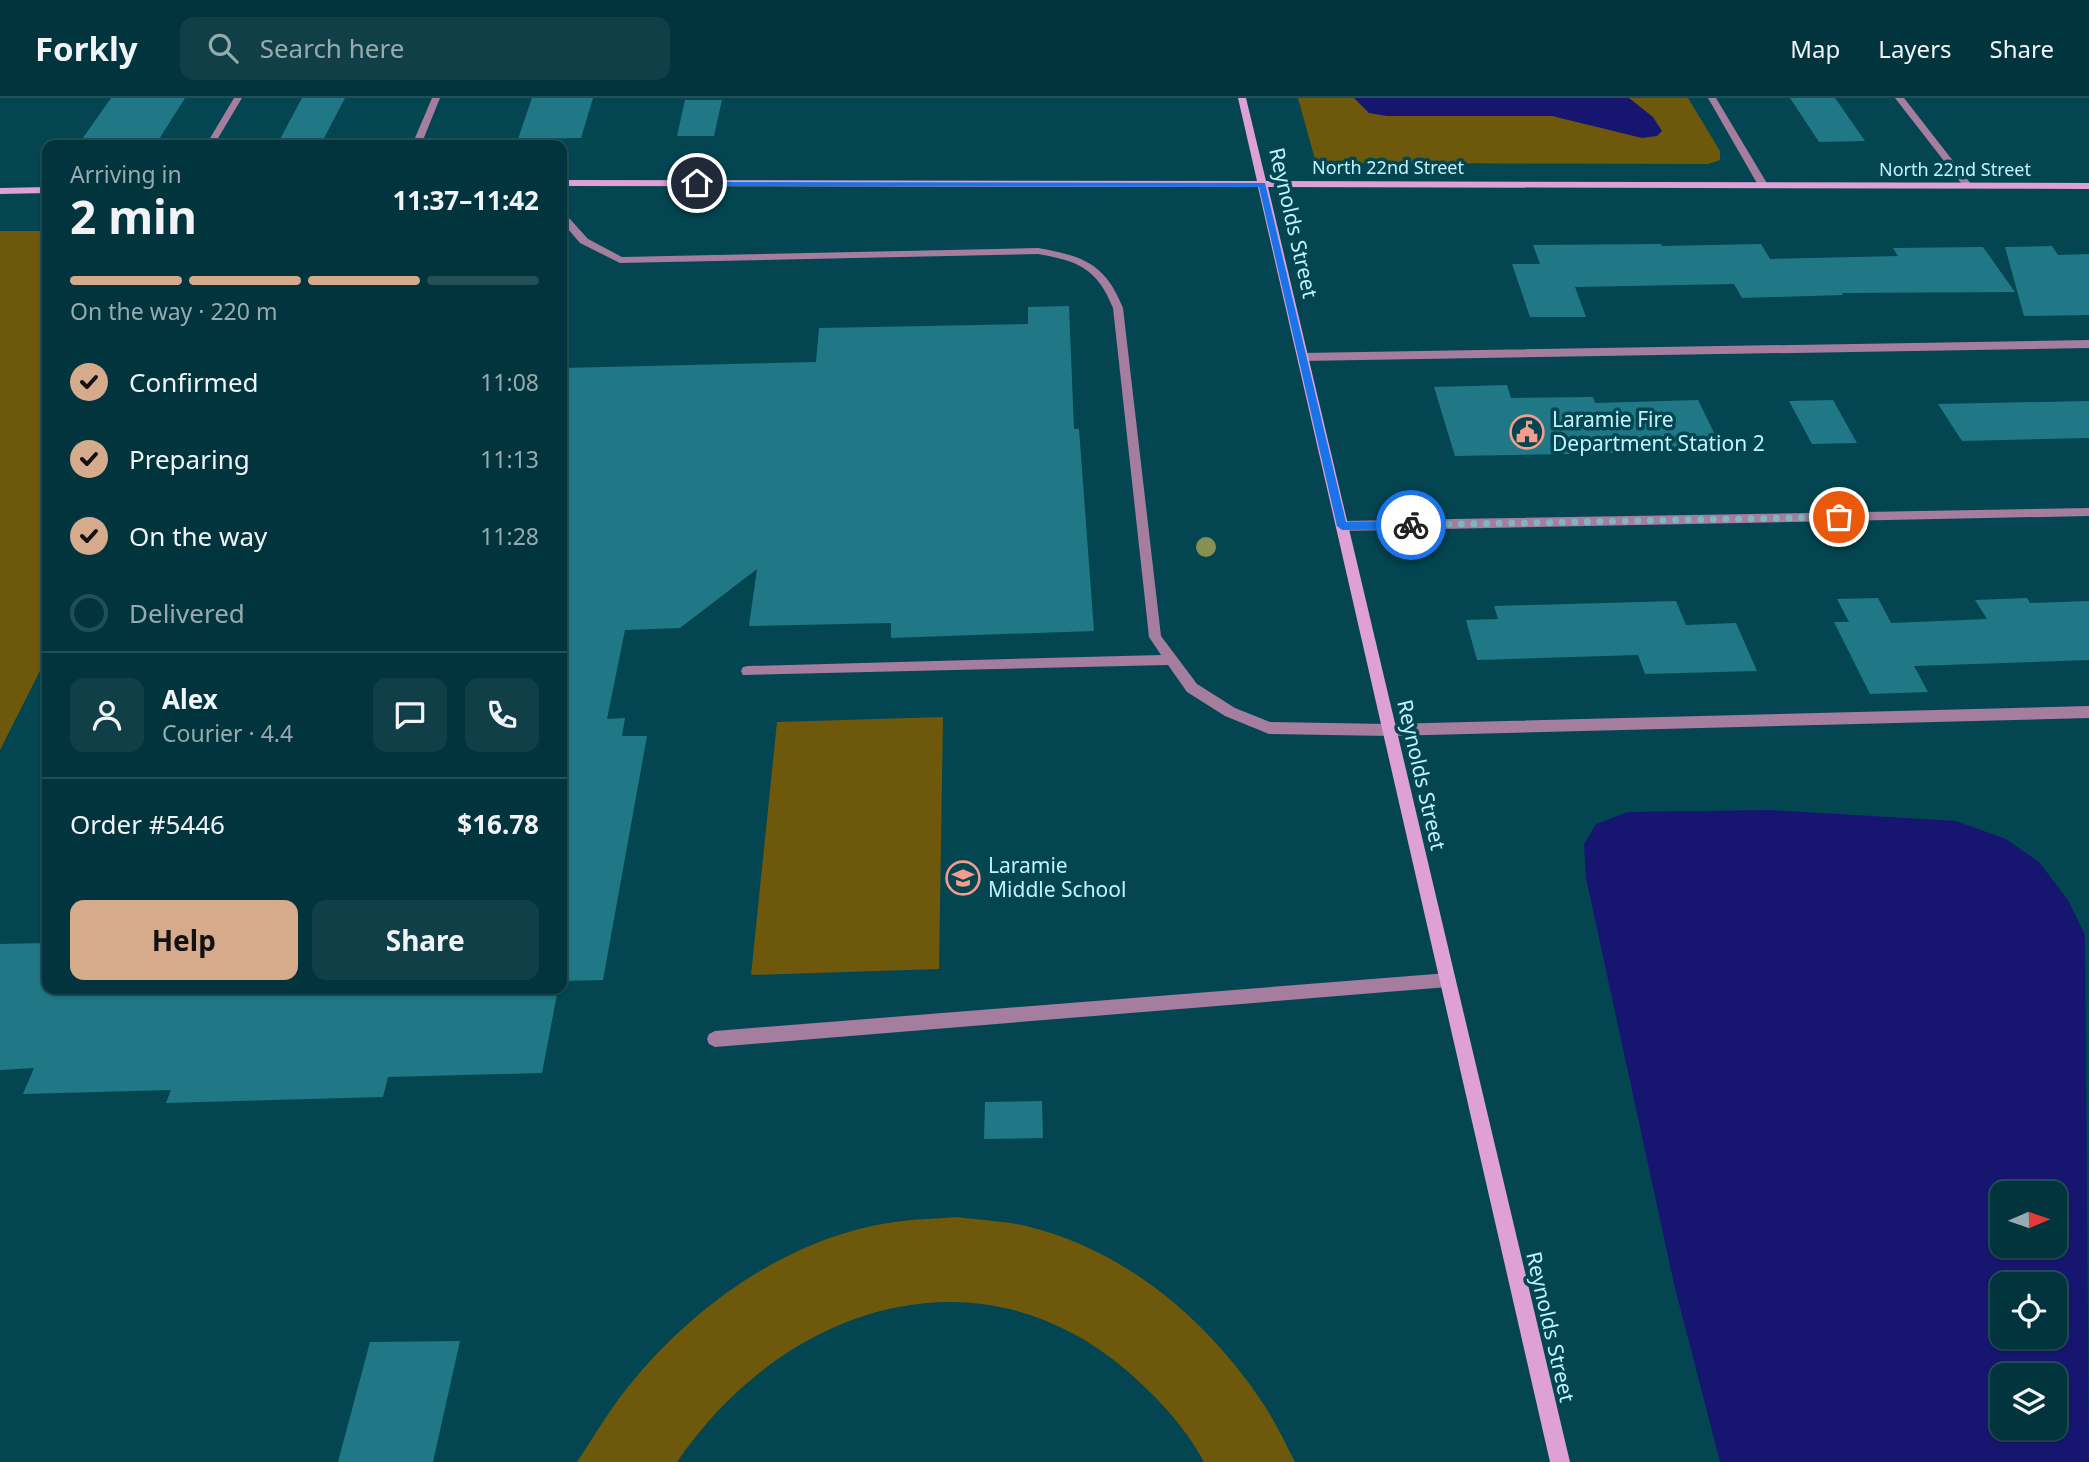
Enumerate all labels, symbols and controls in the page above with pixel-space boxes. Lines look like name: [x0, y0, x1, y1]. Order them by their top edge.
search box: [180, 17, 670, 80]
text: Forkly: [35, 26, 138, 71]
icon: search: [204, 29, 242, 67]
text: Search here: [260, 30, 404, 66]
text: Map: [1790, 32, 1840, 65]
text: Layers: [1878, 32, 1952, 65]
text: Share: [1990, 32, 2054, 65]
street label: Reynolds Street: [1263, 145, 1325, 301]
pin: [667, 153, 727, 213]
street label: North 22nd Street: [1312, 155, 1465, 179]
street label: North 22nd Street: [1879, 157, 2032, 181]
text: Arriving in: [70, 158, 182, 190]
icon: home: [678, 164, 716, 202]
text: 11:37–11:42: [392, 182, 539, 218]
text: 2 min: [70, 185, 197, 247]
text: On the way · 220 m: [70, 295, 277, 327]
icon: check: [70, 363, 108, 401]
text: Confirmed: [129, 364, 259, 400]
text: 11:08: [480, 366, 539, 398]
place label: Laramie Fire Department Station 2: [1552, 405, 1765, 457]
public building icon: Laramie Fire Department Station 2: [1508, 413, 1546, 451]
icon: check: [70, 440, 108, 478]
text: Preparing: [129, 441, 250, 477]
text: 11:13: [480, 443, 539, 475]
pin: [1809, 487, 1869, 547]
courier: [1376, 490, 1446, 560]
icon: bag: [1820, 498, 1858, 536]
icon: bike: [1392, 506, 1430, 544]
icon: check: [70, 517, 108, 555]
text: On the way: [129, 518, 267, 554]
text: 11:28: [480, 520, 539, 552]
text: Delivered: [129, 595, 245, 631]
button: person: [70, 678, 144, 752]
button: chat: [373, 678, 447, 752]
button: phone: [465, 678, 539, 752]
text: Alex: [162, 681, 218, 717]
street label: Reynolds Street: [1391, 697, 1453, 853]
text: Courier · 4.4: [162, 717, 293, 749]
text: Order #5446: [70, 806, 225, 842]
text: $16.78: [457, 806, 539, 842]
place label: Laramie Middle School: [988, 851, 1126, 903]
school or university icon: Laramie Middle School: [944, 859, 982, 897]
button: Help: [70, 900, 298, 980]
button: Share: [312, 900, 539, 980]
north arrow: [1990, 1181, 2067, 1258]
map controls: [1990, 1181, 2067, 1440]
street label: Reynolds Street: [1520, 1249, 1582, 1405]
button: locate: [1990, 1272, 2067, 1349]
button: layers: [1990, 1363, 2067, 1440]

